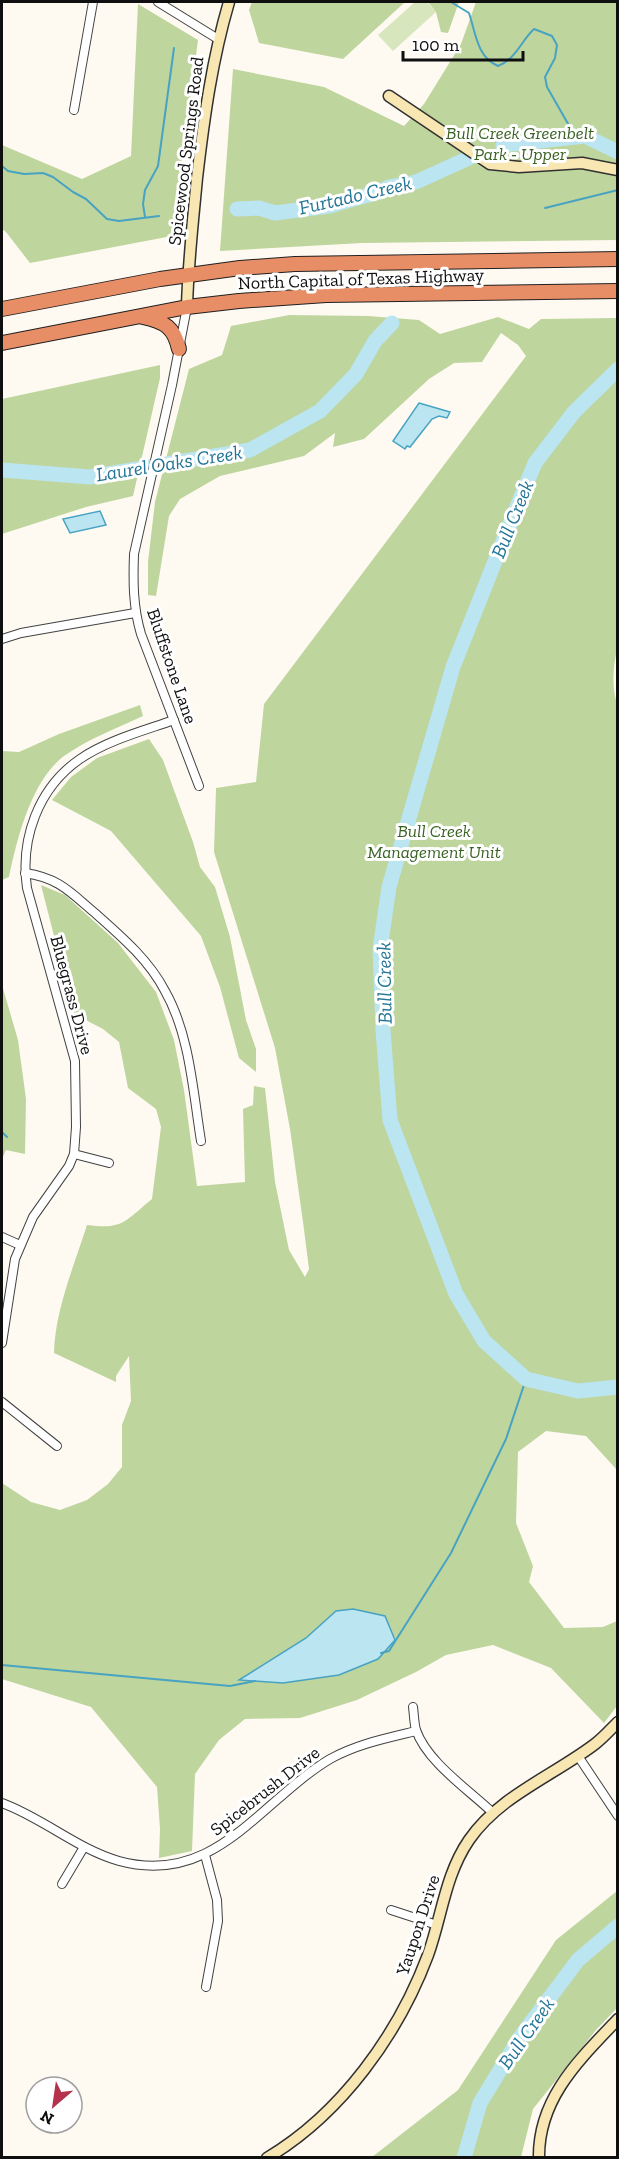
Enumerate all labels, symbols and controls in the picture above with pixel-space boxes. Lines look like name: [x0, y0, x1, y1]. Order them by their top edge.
scale bar: [403, 24, 523, 62]
text: 100 m: [412, 34, 460, 56]
street label: Spicewood Springs Road: [163, 55, 209, 247]
park label: Bull Creek Greenbelt Park - Upper: [446, 122, 594, 165]
water label: Furtado Creek: [296, 170, 414, 220]
street label: North Capital of Texas Highway: [238, 264, 485, 294]
water label: Laurel Oaks Creek: [94, 440, 244, 486]
water label: Bull Creek: [486, 476, 539, 561]
street label: Bluffstone Lane: [142, 605, 202, 727]
park label: Bull Creek Management Unit: [367, 820, 501, 863]
street label: Bluegrass Drive: [46, 933, 98, 1057]
water label: Bull Creek: [371, 942, 397, 1024]
street label: Spicebrush Drive: [206, 1741, 324, 1841]
street label: Yaupon Drive: [391, 1872, 445, 1979]
water label: Bull Creek: [493, 1992, 559, 2073]
north arrow: [24, 2075, 84, 2135]
text: N: [37, 2106, 57, 2129]

